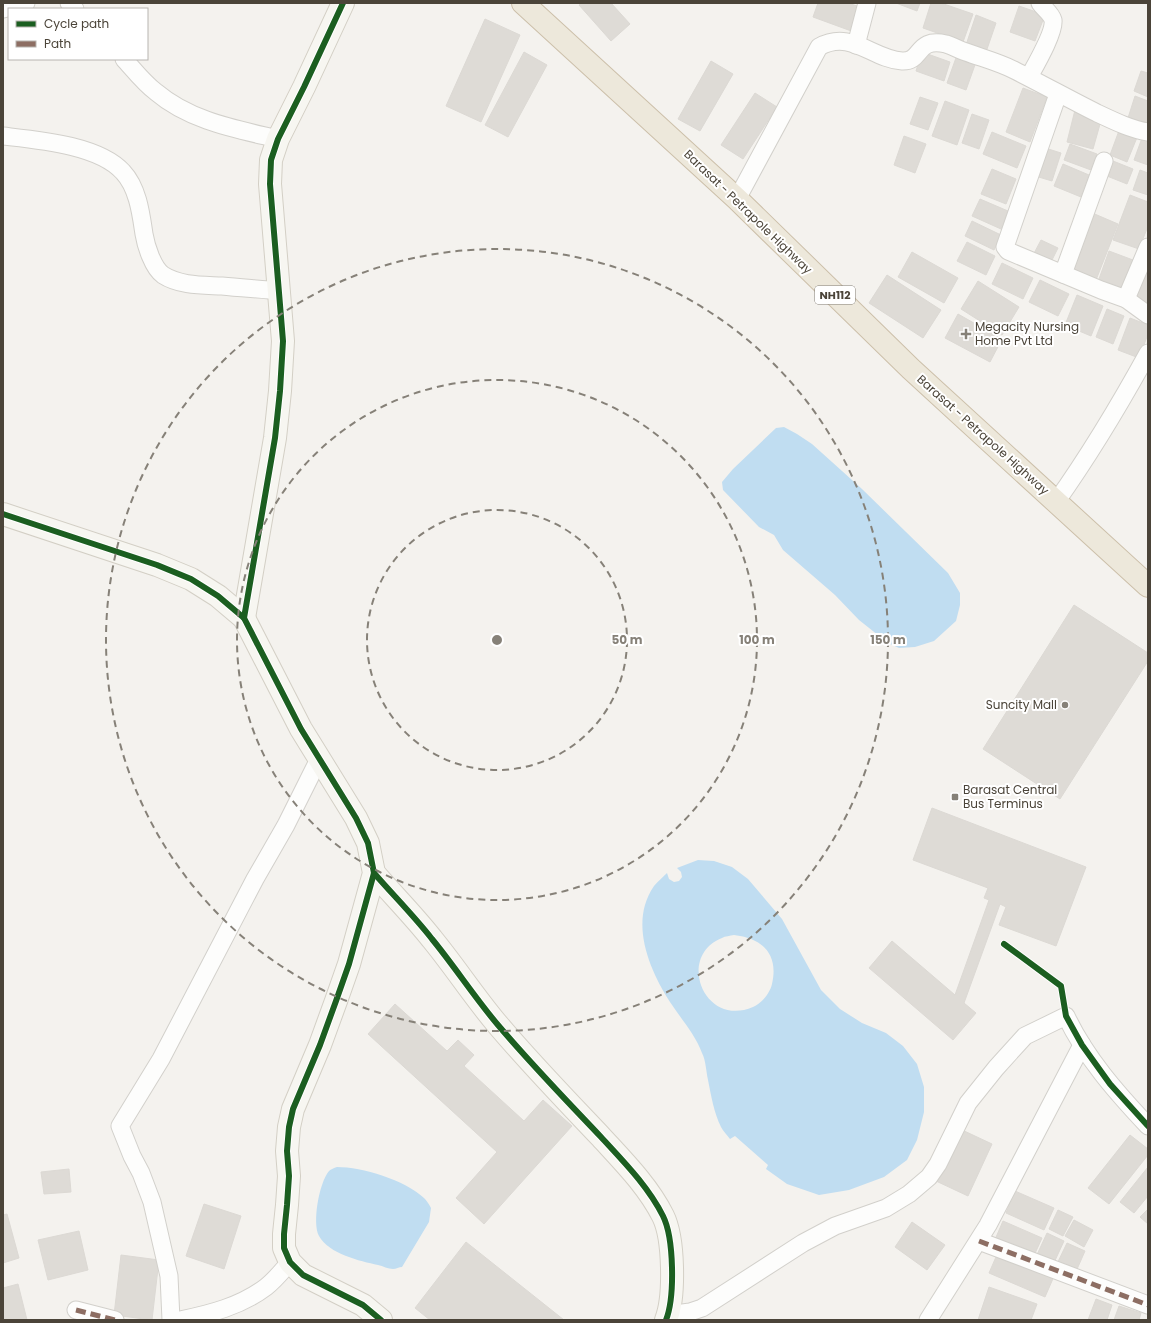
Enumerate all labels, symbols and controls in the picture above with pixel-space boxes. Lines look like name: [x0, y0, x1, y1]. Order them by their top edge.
legend: [8, 8, 148, 60]
text: Cycle path: [44, 15, 109, 32]
text: Path: [44, 35, 71, 52]
street label: Barasat - Petrapole Highway: [680, 146, 816, 278]
road number: NH112: [815, 286, 855, 304]
place label: Megacity Nursing Home Pvt Ltd: [975, 318, 1079, 349]
marker: Megacity Nursing Home Pvt Ltd: [960, 328, 972, 340]
street label: Barasat - Petrapole Highway: [914, 371, 1053, 499]
text: 50 m: [612, 631, 643, 648]
text: 100 m: [739, 631, 775, 648]
text: 150 m: [870, 631, 906, 648]
centre of rings: [490, 633, 504, 647]
place label: Suncity Mall: [986, 696, 1057, 713]
marker: Suncity Mall: [1060, 700, 1070, 710]
place label: Barasat Central Bus Terminus: [963, 781, 1057, 812]
marker: Barasat Central Bus Terminus: [950, 792, 960, 802]

